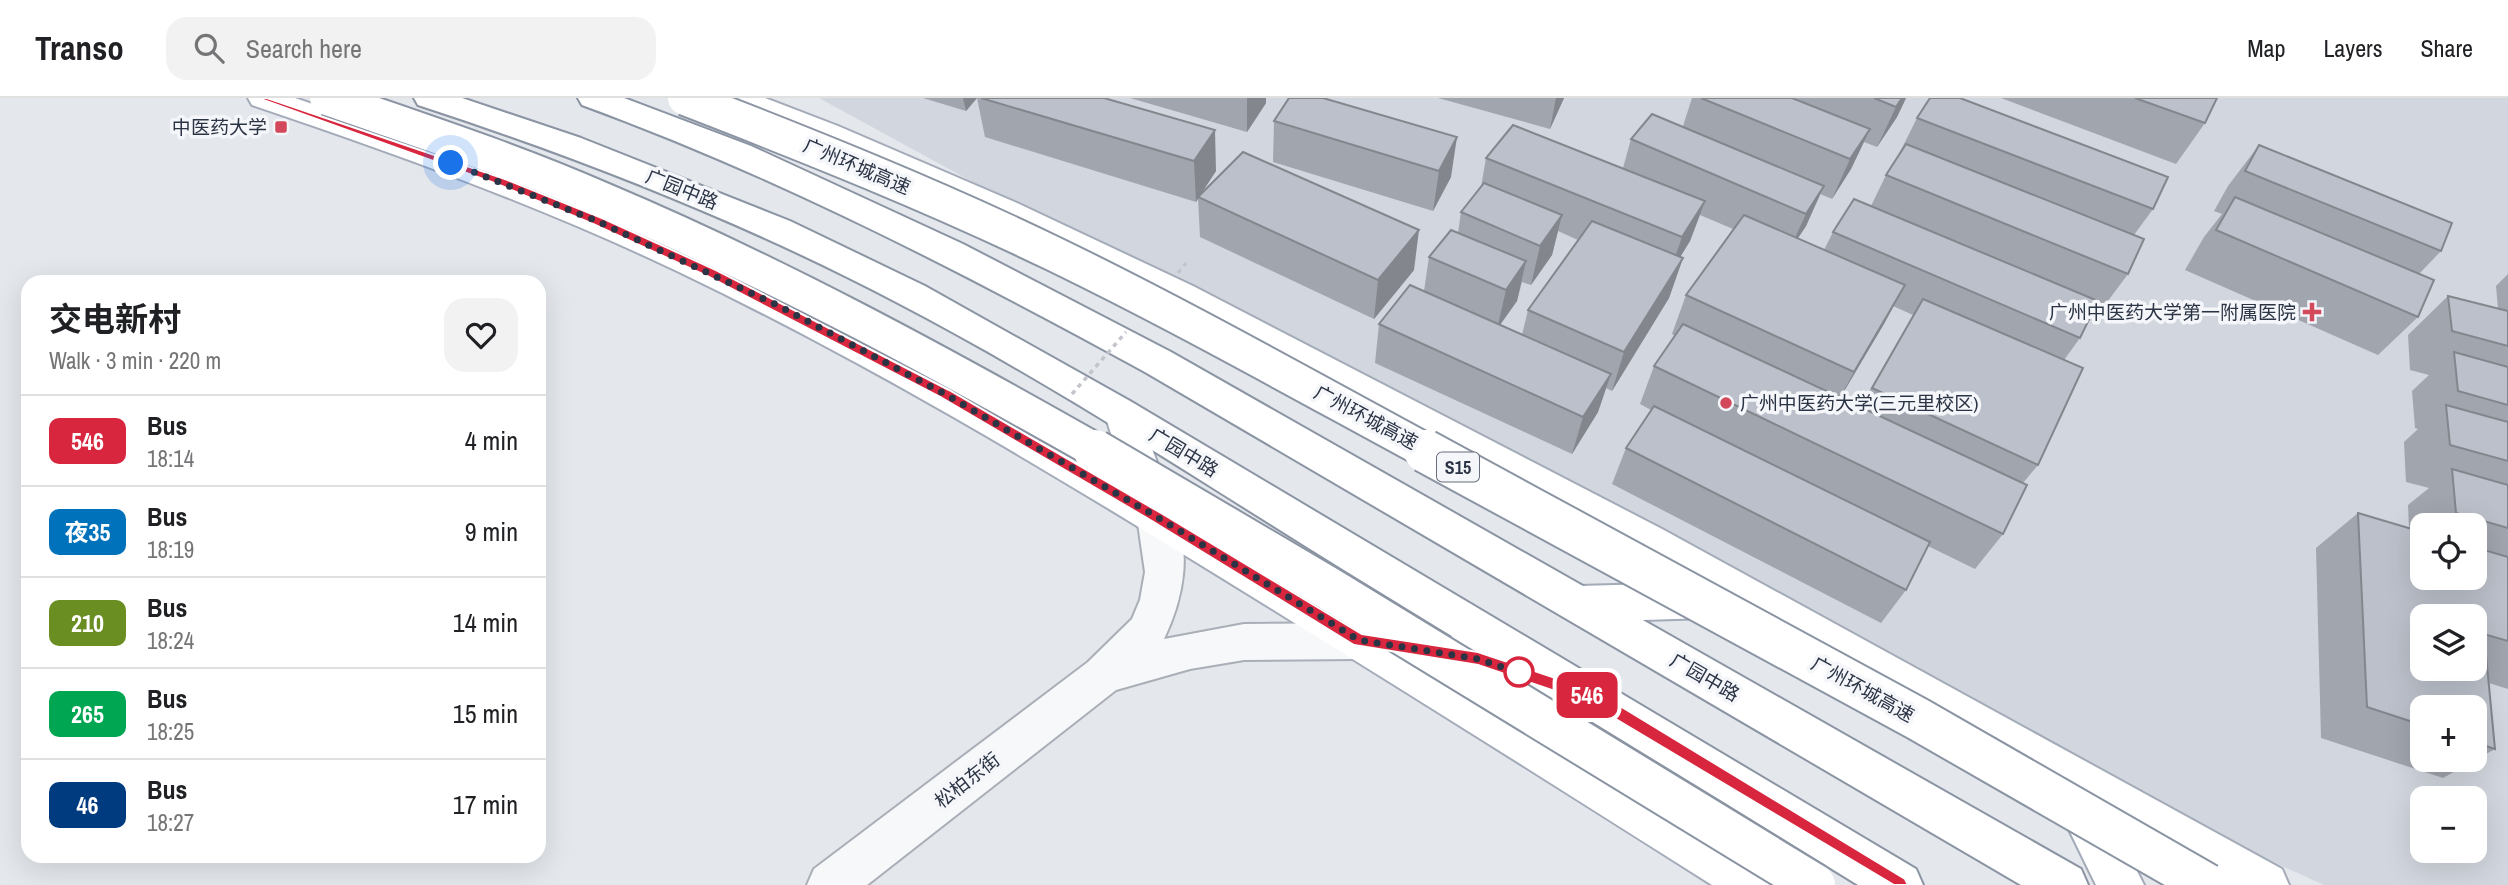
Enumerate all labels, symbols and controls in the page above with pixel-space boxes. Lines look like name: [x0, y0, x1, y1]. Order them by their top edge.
search box: [166, 17, 656, 80]
text: Transo: [35, 26, 124, 70]
icon: search: [190, 29, 228, 67]
text: Search here: [246, 31, 362, 66]
text: Map: [2247, 32, 2285, 64]
text: Layers: [2323, 32, 2382, 64]
text: Share: [2420, 32, 2473, 64]
place label: 中医药大学: [172, 114, 267, 140]
marker: 中医药大学: [273, 119, 289, 135]
street label: 广州环城高速: [799, 132, 915, 200]
your location: [433, 145, 468, 180]
street label: 广园中路: [642, 163, 722, 215]
text: 交电新村: [49, 297, 181, 341]
button: heart: [444, 298, 518, 372]
place label: 广州中医药大学第一附属医院: [2049, 299, 2296, 325]
marker: 广州中医药大学第一附属医院: [2302, 302, 2322, 322]
text: Walk · 3 min · 220 m: [49, 345, 221, 376]
street label: 广州环城高速: [1310, 379, 1422, 455]
place label: 广州中医药大学(三元里校区): [1740, 390, 1978, 416]
marker: 广州中医药大学(三元里校区): [1718, 395, 1734, 411]
text: Bus: [147, 408, 187, 443]
street label: 广园中路: [1145, 421, 1223, 483]
text: 4 min: [465, 423, 518, 458]
text: 546: [71, 425, 104, 457]
text: 18:14: [147, 443, 194, 474]
road number: S15: [1437, 452, 1479, 482]
text: Bus: [147, 499, 187, 534]
map controls: [2410, 513, 2487, 863]
button: locate: [2410, 513, 2487, 590]
text: 9 min: [465, 514, 518, 549]
text: 夜35: [65, 516, 110, 548]
text: 18:19: [147, 534, 194, 565]
text: Bus: [147, 590, 187, 625]
button: layers: [2410, 604, 2487, 681]
text: 14 min: [453, 605, 518, 640]
text: 210: [71, 607, 104, 639]
text: 18:24: [147, 625, 194, 656]
street label: 广园中路: [1666, 647, 1744, 707]
street label: 广州环城高速: [1807, 650, 1919, 728]
unlabelled marker: [1504, 657, 1534, 687]
line badge: 546: [1547, 672, 1627, 718]
text: 546: [1571, 679, 1603, 711]
text: Bus: [147, 681, 187, 716]
button: +: [2410, 695, 2487, 772]
text: 15 min: [453, 696, 518, 731]
text: 265: [71, 698, 104, 730]
text: 18:25: [147, 716, 194, 747]
street label: 松柏东街: [929, 746, 1005, 814]
text: Bus: [147, 772, 187, 807]
button: −: [2410, 786, 2487, 863]
text: 17 min: [453, 787, 518, 822]
text: 46: [77, 789, 98, 821]
text: 18:27: [147, 807, 194, 838]

